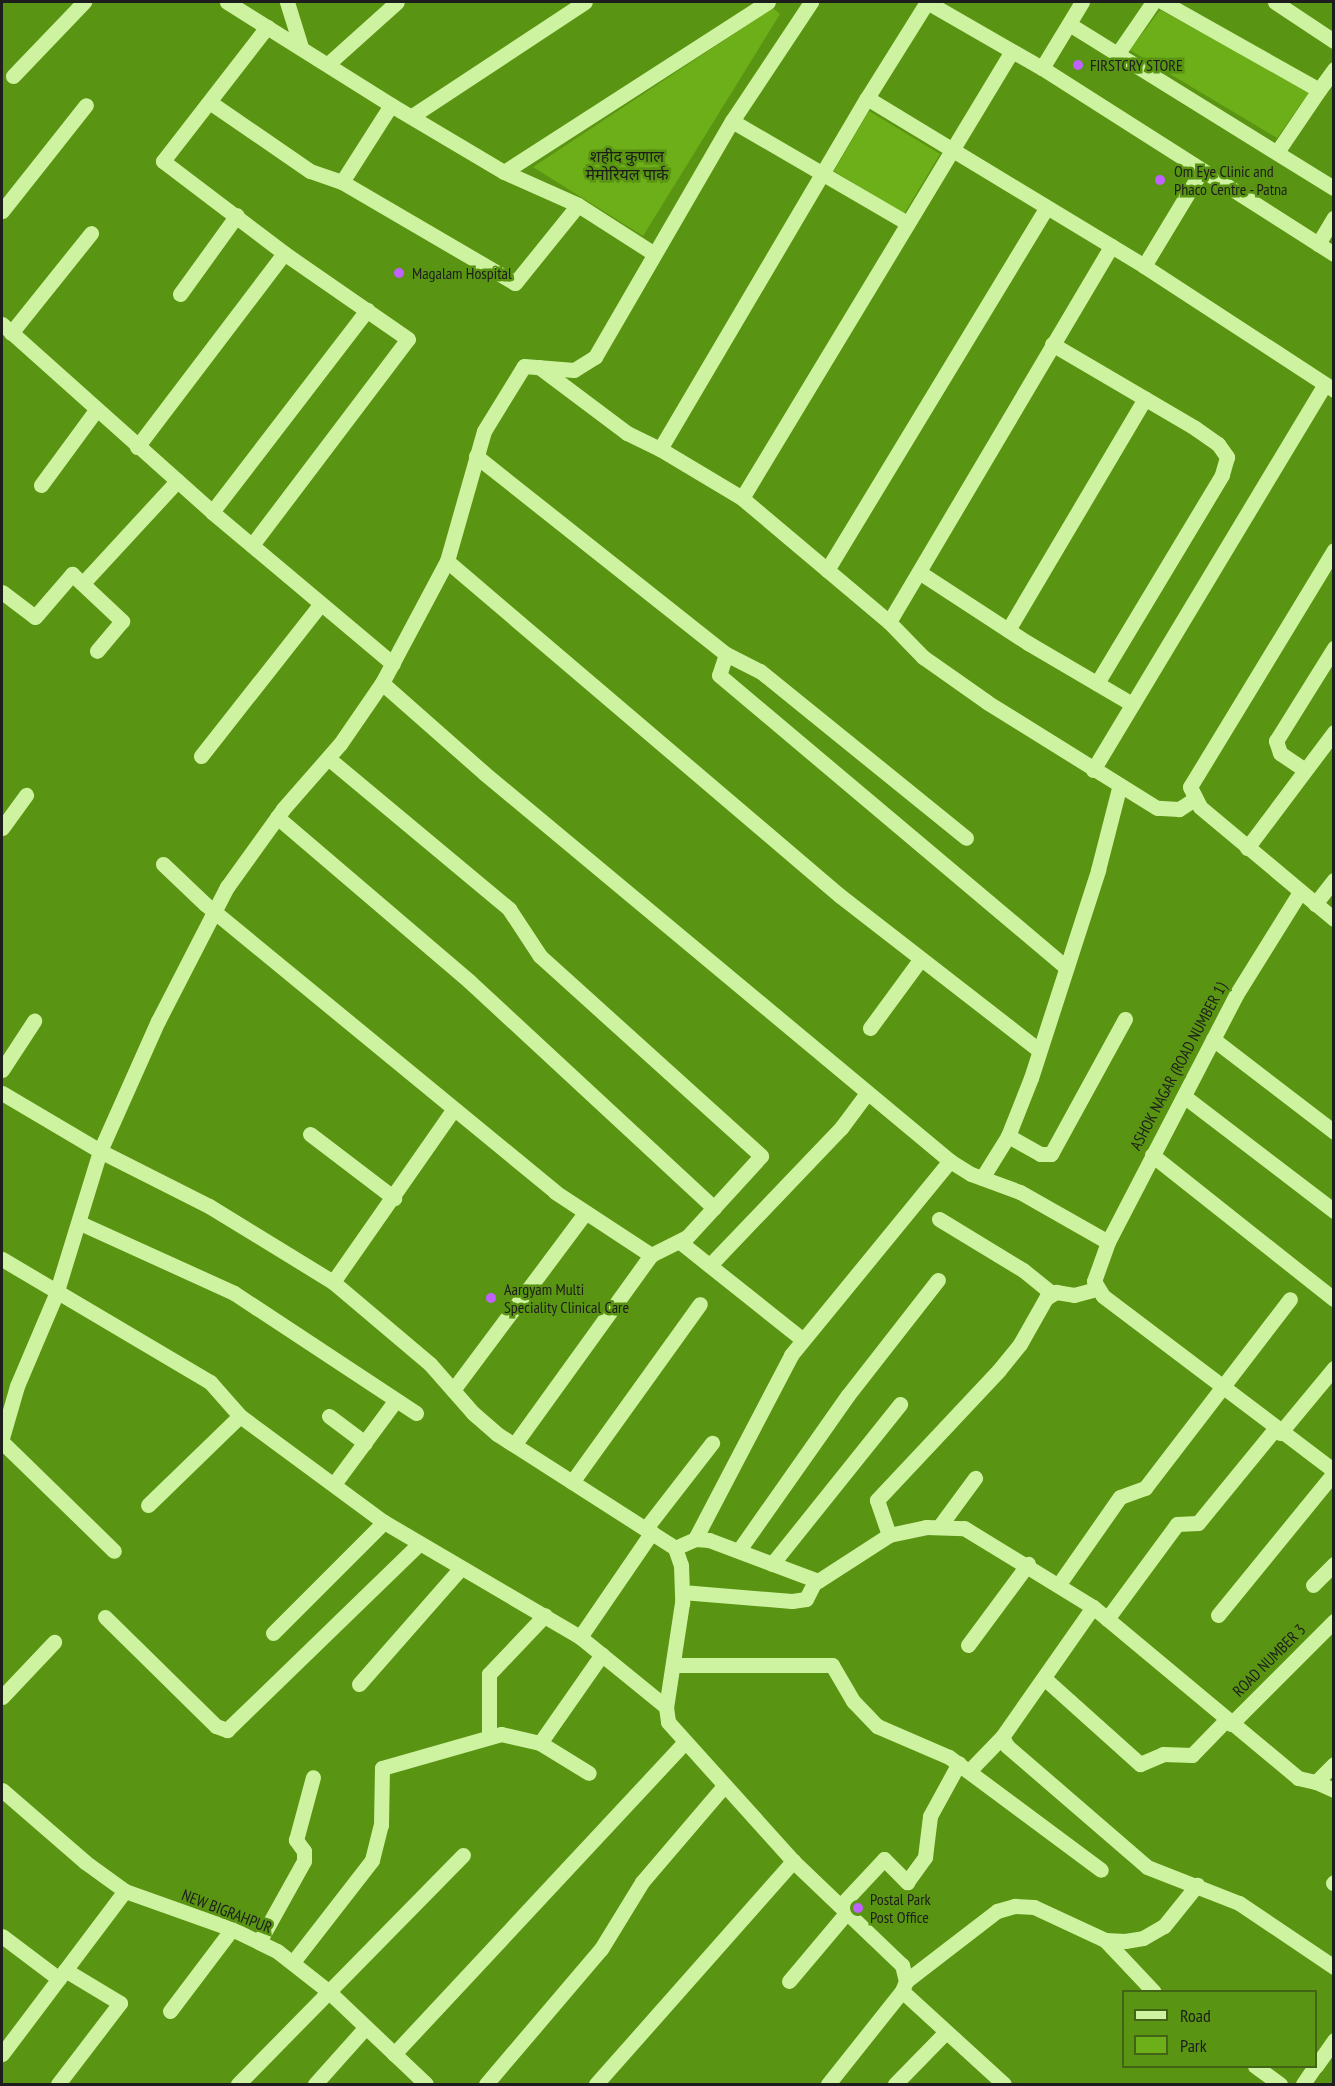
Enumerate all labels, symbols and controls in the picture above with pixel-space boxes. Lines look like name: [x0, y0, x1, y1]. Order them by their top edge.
place label: FIRSTCRY STORE: [1090, 55, 1183, 75]
marker: FIRSTCRY STORE: [1071, 58, 1085, 72]
park label: शहीद कुणाल मेमोरियल पार्क: [585, 146, 669, 184]
place label: Om Eye Clinic and Phaco Centre - Patna: [1174, 161, 1289, 199]
marker: Om Eye Clinic and Phaco Centre - Patna: [1151, 171, 1169, 189]
place label: Magalam Hospital: [412, 263, 512, 283]
marker: Magalam Hospital: [390, 264, 408, 282]
street label: ASHOK NAGAR (ROAD NUMBER 1): [1125, 979, 1231, 1153]
place label: Aargyam Multi Speciality Clinical Care: [504, 1279, 630, 1317]
marker: Aargyam Multi Speciality Clinical Care: [482, 1289, 500, 1307]
street label: ROAD NUMBER 3: [1229, 1620, 1309, 1700]
street label: NEW BIGRAHPUR: [179, 1885, 275, 1937]
place label: Postal Park Post Office: [870, 1889, 931, 1927]
marker: Postal Park Post Office: [851, 1901, 865, 1915]
legend: [1122, 1990, 1317, 2068]
text: Road: [1180, 2004, 1211, 2027]
text: Park: [1180, 2034, 1207, 2057]

